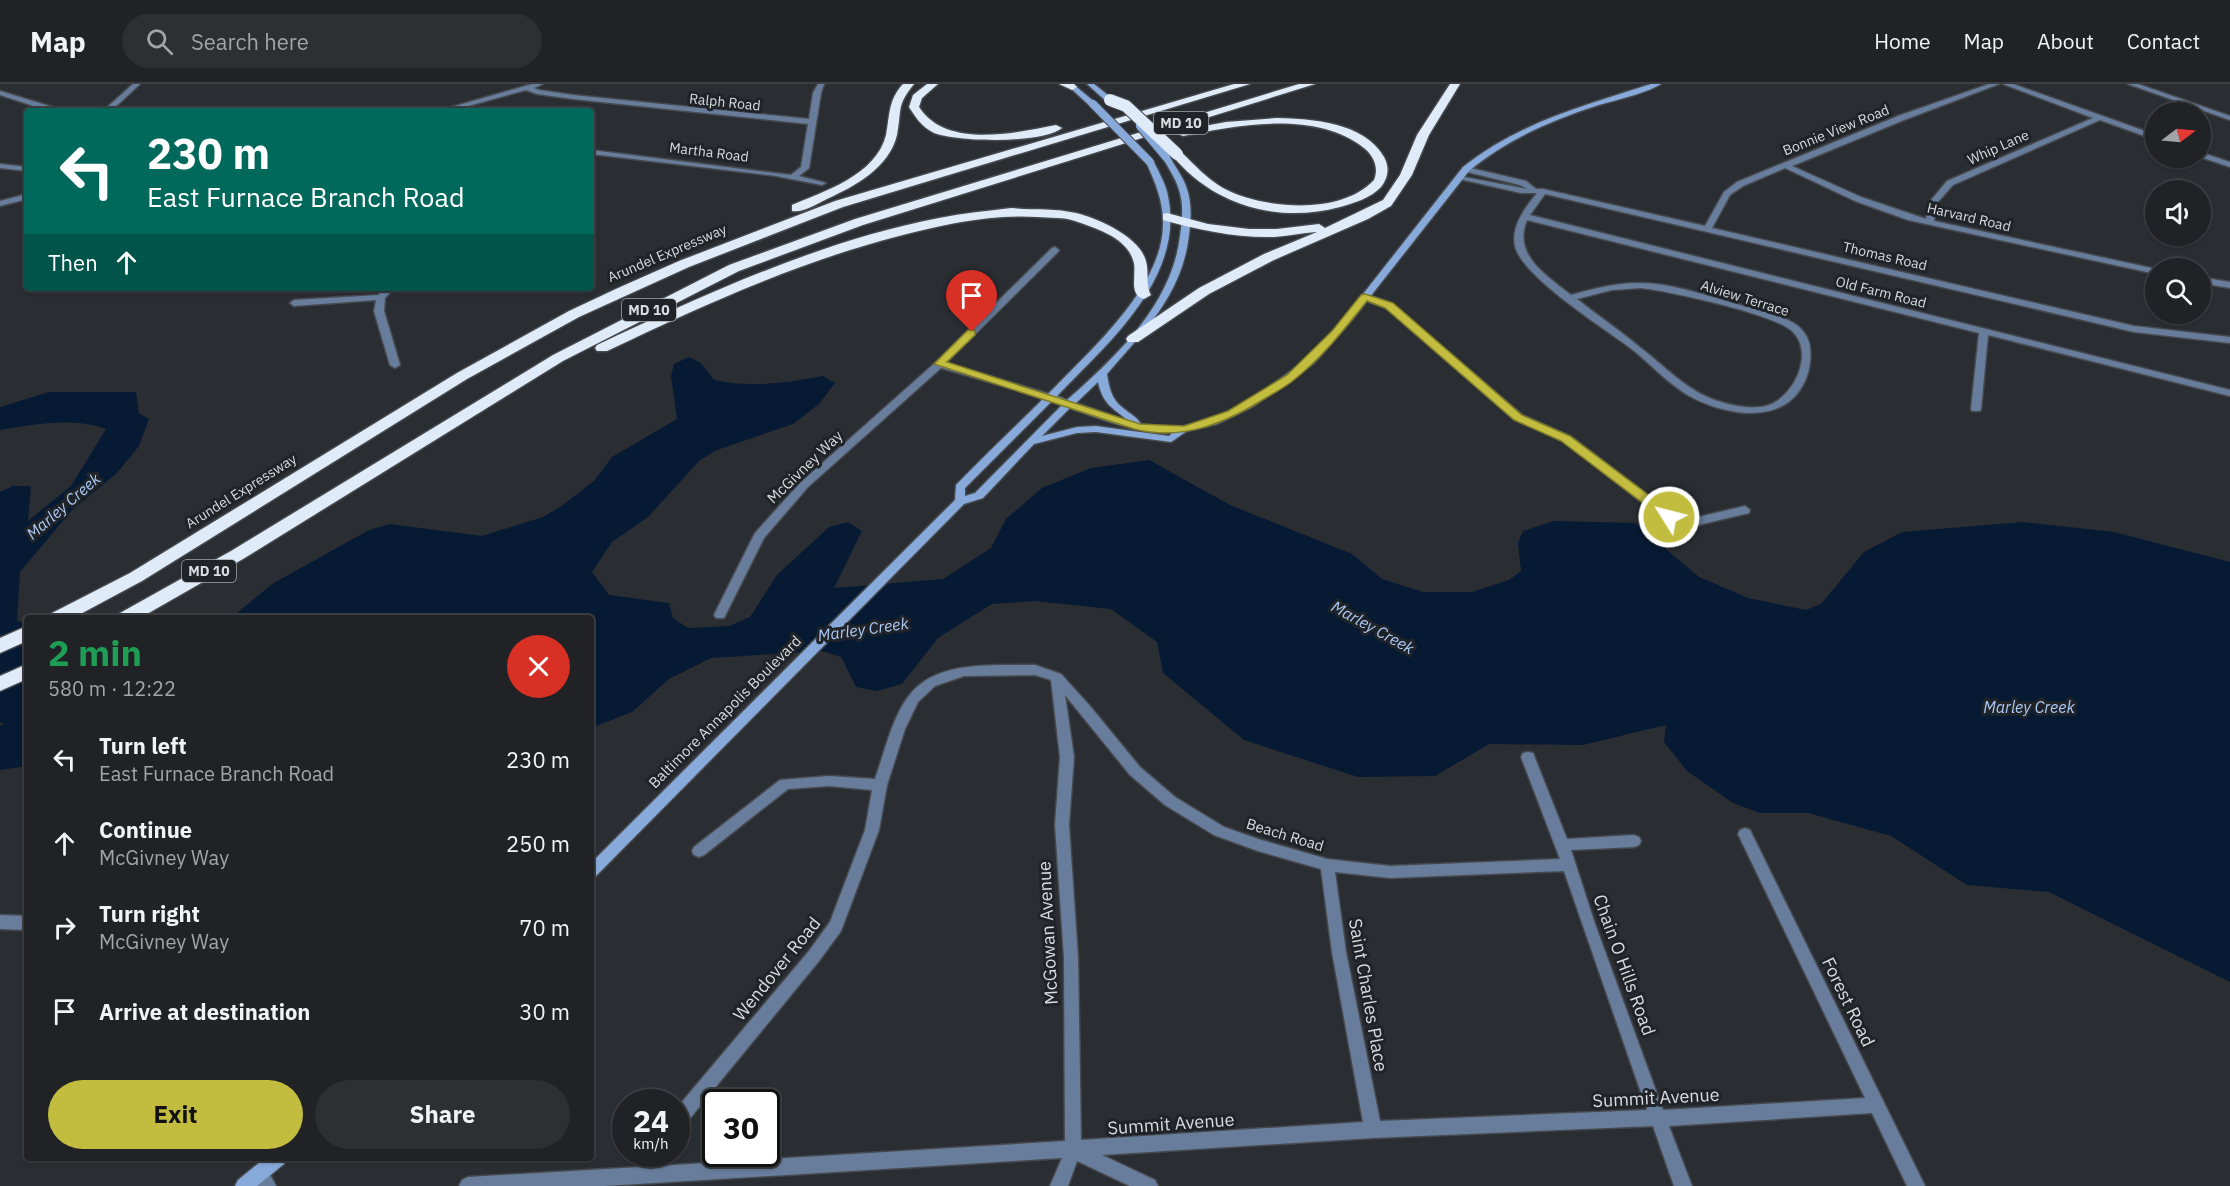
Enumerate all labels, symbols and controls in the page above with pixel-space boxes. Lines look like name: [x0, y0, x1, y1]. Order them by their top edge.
search box: [122, 14, 542, 68]
text: Map: [30, 23, 86, 60]
icon: search: [143, 25, 176, 58]
text: Search here: [191, 27, 309, 56]
text: Home: [1874, 27, 1931, 55]
text: Map: [1964, 27, 2004, 55]
text: About: [2037, 27, 2094, 55]
text: Contact: [2127, 27, 2200, 55]
street label: Ralph Road: [688, 89, 762, 115]
street label: Bonnie View Road: [1780, 100, 1892, 160]
north arrow: [2145, 102, 2211, 168]
map controls: [2145, 102, 2211, 324]
road number: MD 10: [1154, 112, 1208, 134]
street label: Whip Lane: [1964, 125, 2032, 169]
text: 230 m: [147, 126, 270, 181]
icon: left: [48, 132, 126, 210]
street label: Martha Road: [668, 138, 750, 166]
text: East Furnace Branch Road: [147, 179, 465, 214]
button: sound: [2145, 180, 2211, 246]
street label: Harvard Road: [1925, 199, 2013, 235]
street label: Arundel Expressway: [605, 220, 729, 286]
street label: Thomas Road: [1841, 238, 1929, 274]
icon: ahead: [110, 246, 143, 279]
text: Then: [48, 248, 98, 277]
button: search: [2145, 258, 2211, 324]
pin: [946, 270, 997, 332]
street label: Old Farm Road: [1834, 272, 1928, 312]
street label: Alview Terrace: [1698, 276, 1792, 320]
icon: arrive: [955, 279, 988, 312]
road number: MD 10: [622, 299, 676, 321]
street label: McGivney Way: [763, 426, 847, 507]
street label: Arundel Expressway: [182, 450, 300, 532]
water label: Marley Creek: [22, 468, 105, 544]
position arrow: [1637, 485, 1701, 549]
road number: MD 10: [182, 560, 236, 582]
water label: Marley Creek: [1328, 596, 1418, 658]
water label: Marley Creek: [816, 613, 910, 645]
text: 2 min: [48, 629, 142, 676]
street label: Baltimore Annapolis Boulevard: [644, 631, 805, 792]
button: close: [507, 635, 570, 698]
text: 580 m · 12:22: [48, 675, 176, 702]
water label: Marley Creek: [1983, 697, 2075, 717]
text: Turn left: [99, 731, 187, 760]
icon: left: [48, 743, 81, 776]
text: 230 m: [506, 745, 570, 774]
text: East Furnace Branch Road: [99, 760, 334, 787]
street label: Beach Road: [1244, 814, 1326, 855]
text: Continue: [99, 815, 192, 844]
icon: ahead: [48, 827, 81, 860]
text: 250 m: [506, 829, 570, 858]
text: McGivney Way: [99, 844, 229, 871]
street label: McGowan Avenue: [1032, 860, 1063, 1006]
street label: Chain O Hills Road: [1588, 891, 1661, 1038]
text: Turn right: [99, 899, 200, 928]
icon: right: [48, 911, 81, 944]
street label: Wendover Road: [728, 912, 826, 1025]
text: 70 m: [519, 913, 570, 942]
street label: Saint Charles Place: [1344, 917, 1393, 1073]
text: McGivney Way: [99, 928, 229, 955]
street label: Forest Road: [1817, 953, 1880, 1050]
icon: arrive: [48, 995, 81, 1028]
text: Arrive at destination: [99, 997, 310, 1026]
text: 30 m: [519, 997, 570, 1026]
button: Exit: [48, 1080, 303, 1149]
button: Share: [315, 1080, 570, 1149]
street label: Summit Avenue: [1592, 1083, 1720, 1112]
speed limit sign: 30: [702, 1089, 780, 1167]
text: 24: [633, 1101, 669, 1140]
street label: Summit Avenue: [1107, 1108, 1235, 1139]
text: km/h: [633, 1134, 669, 1153]

